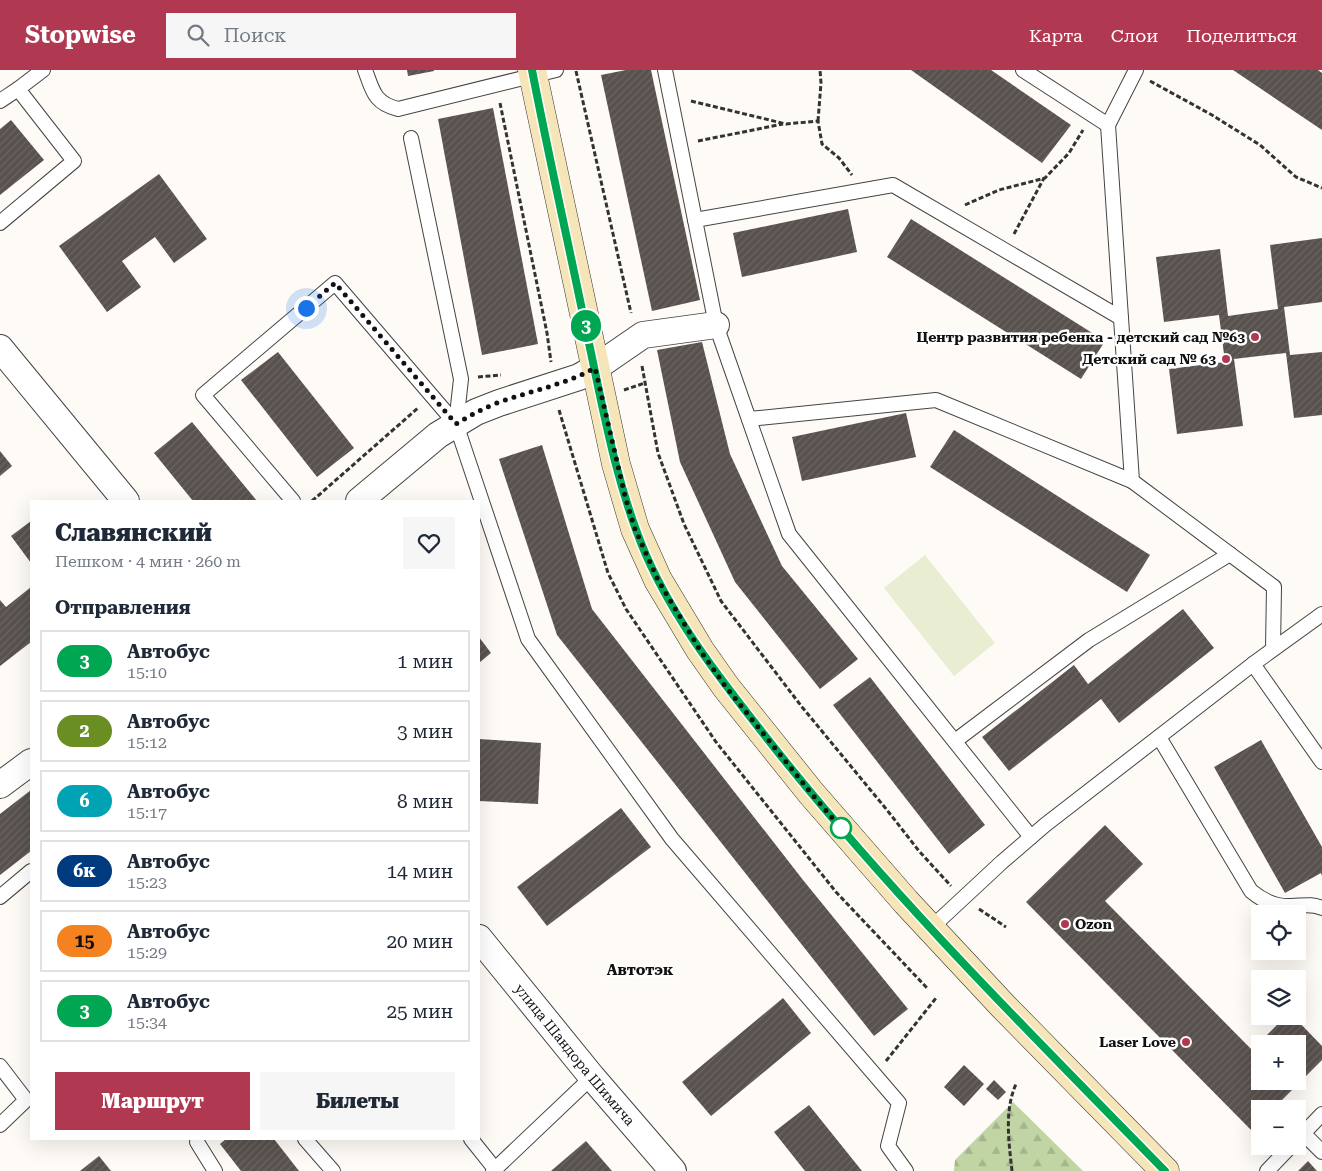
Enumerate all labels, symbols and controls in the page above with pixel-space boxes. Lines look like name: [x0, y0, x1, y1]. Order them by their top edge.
search box: [166, 13, 516, 58]
text: Stopwise: [25, 21, 136, 49]
icon: search: [184, 21, 212, 49]
text: Поиск: [224, 24, 286, 47]
text: Карта: [1029, 25, 1083, 46]
text: Слои: [1111, 25, 1158, 46]
text: Поделиться: [1186, 25, 1297, 46]
your location: [294, 296, 319, 321]
line badge: 3: [570, 310, 602, 342]
text: 3: [581, 315, 591, 336]
place label: Центр развития ребенка - детский сад №63: [917, 329, 1245, 345]
marker: Центр развития ребенка - детский сад №63: [1249, 331, 1261, 343]
place label: Детский сад № 63: [1082, 351, 1216, 367]
marker: Детский сад № 63: [1220, 353, 1232, 365]
button: heart: [403, 517, 455, 569]
text: Славянский: [55, 519, 212, 547]
text: Пешком · 4 мин · 260 m: [55, 552, 241, 571]
text: Отправления: [55, 596, 191, 619]
text: Автобус: [127, 640, 210, 663]
text: 3: [79, 650, 90, 671]
text: 1 мин: [397, 650, 453, 673]
text: 15:10: [127, 663, 167, 682]
text: Автобус: [127, 710, 210, 733]
text: 2: [79, 720, 90, 741]
text: 3 мин: [397, 720, 453, 743]
text: 15:12: [127, 733, 167, 752]
text: Автобус: [127, 780, 210, 803]
text: 6: [79, 790, 90, 811]
text: 8 мин: [397, 790, 453, 813]
text: 15:17: [127, 803, 167, 822]
unlabelled marker: [830, 817, 852, 839]
text: Автобус: [127, 850, 210, 873]
text: 6к: [73, 860, 96, 881]
text: 14 мин: [386, 860, 453, 883]
text: 15:23: [127, 873, 167, 892]
map controls: [1251, 905, 1306, 1155]
button: locate: [1251, 905, 1306, 960]
place label: Ozon: [1075, 916, 1113, 932]
marker: Ozon: [1059, 918, 1071, 930]
text: Автобус: [127, 920, 210, 943]
text: 15: [74, 930, 95, 951]
text: 20 мин: [386, 930, 453, 953]
text: 15:29: [127, 943, 167, 962]
district label: Автотэк: [607, 961, 674, 979]
button: layers: [1251, 970, 1306, 1025]
street label: улица Шандора Шимича: [512, 981, 638, 1129]
text: Автобус: [127, 990, 210, 1013]
text: 3: [79, 1000, 90, 1021]
text: 25 мин: [386, 1000, 453, 1023]
text: 15:34: [127, 1013, 167, 1032]
place label: Laser Love: [1099, 1034, 1176, 1050]
button: +: [1251, 1035, 1306, 1090]
marker: Laser Love: [1180, 1036, 1192, 1048]
button: Маршрут: [55, 1072, 250, 1130]
button: Билеты: [260, 1072, 455, 1130]
button: −: [1251, 1100, 1306, 1155]

